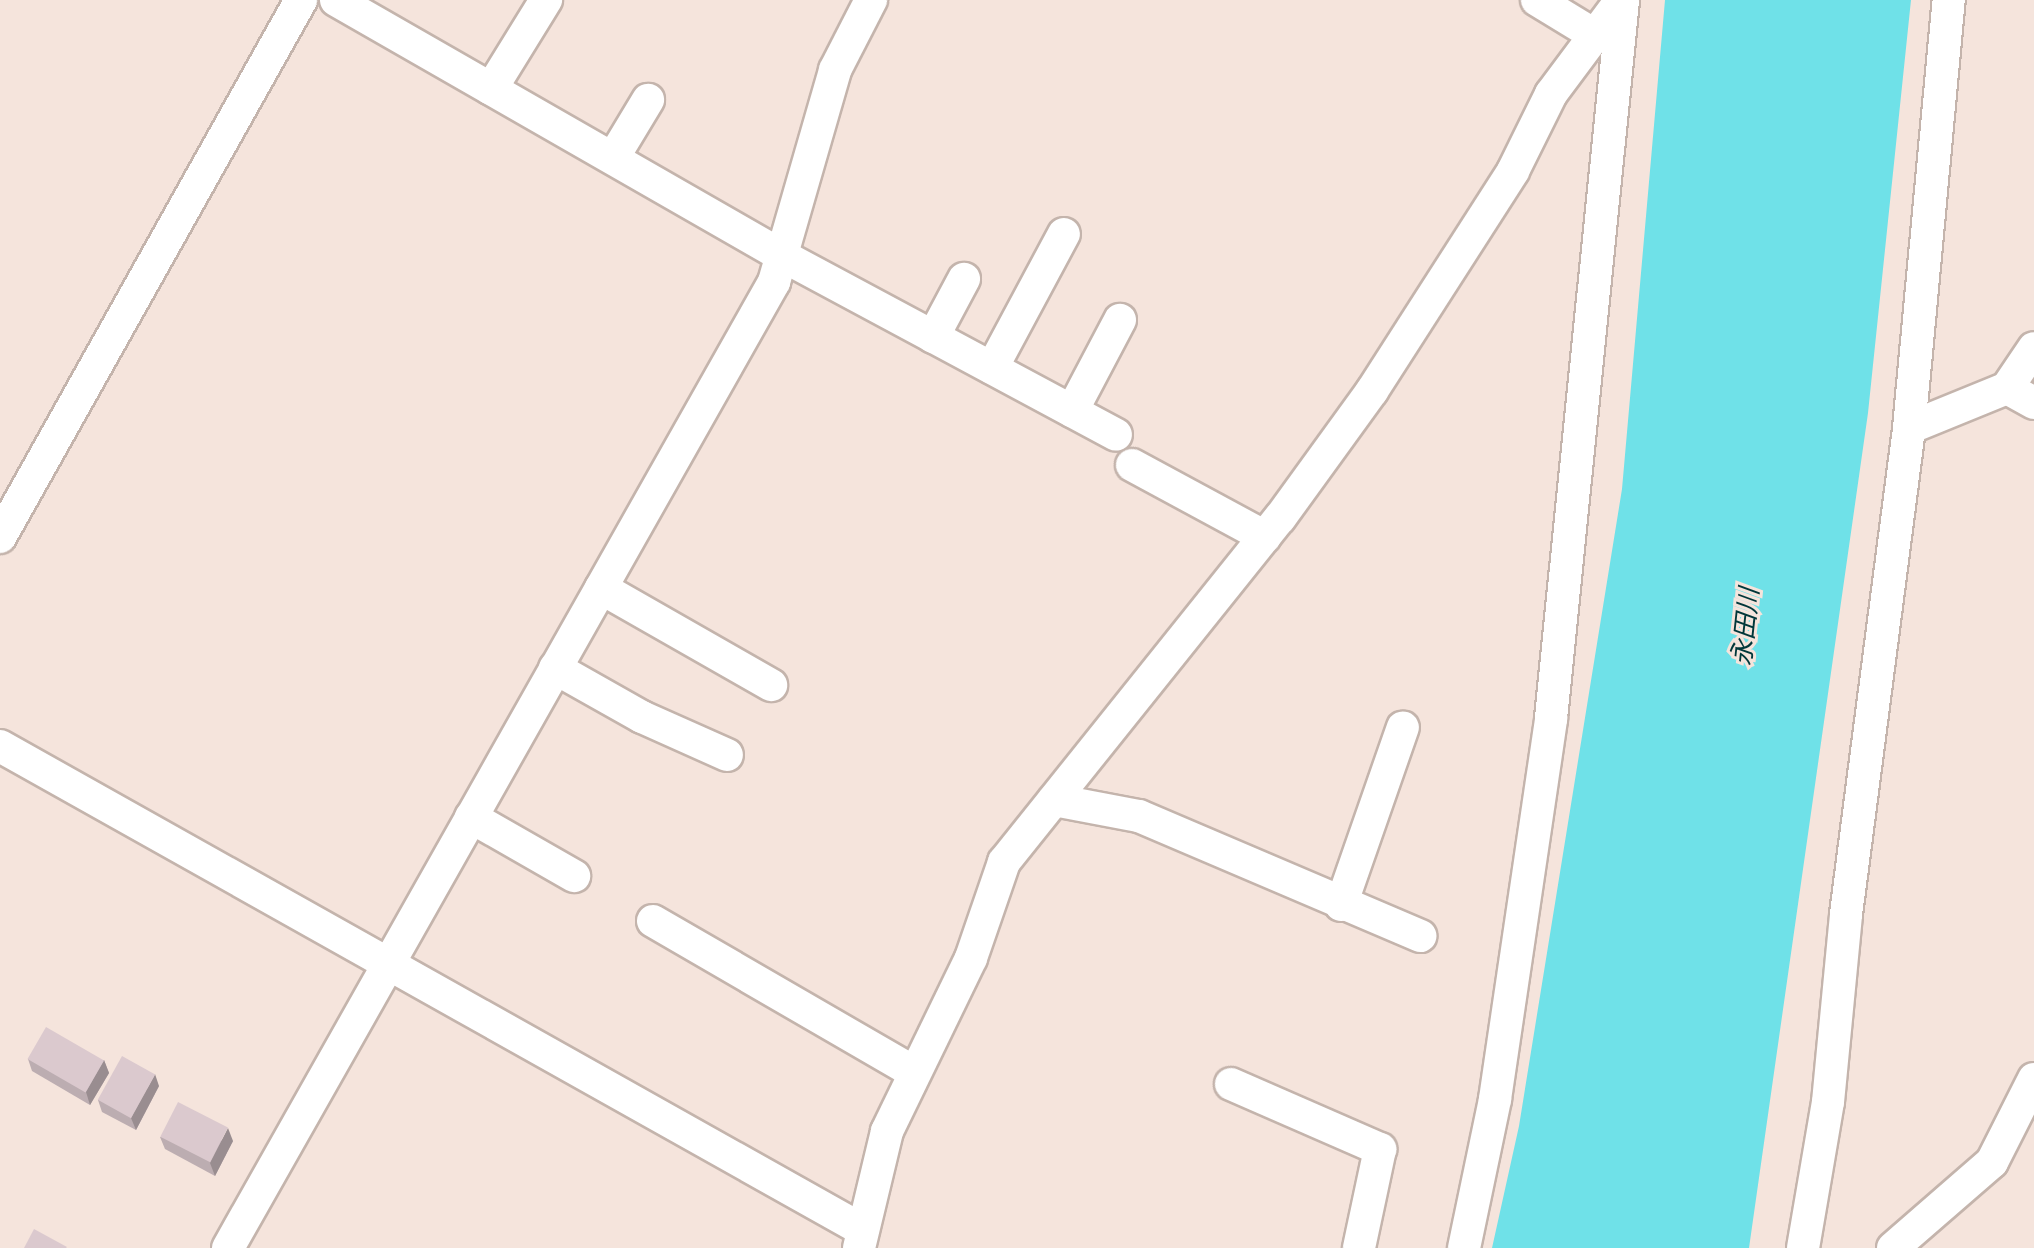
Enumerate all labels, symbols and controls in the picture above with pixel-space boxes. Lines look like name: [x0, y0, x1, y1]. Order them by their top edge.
water label: 永田川: [1728, 587, 1768, 667]

